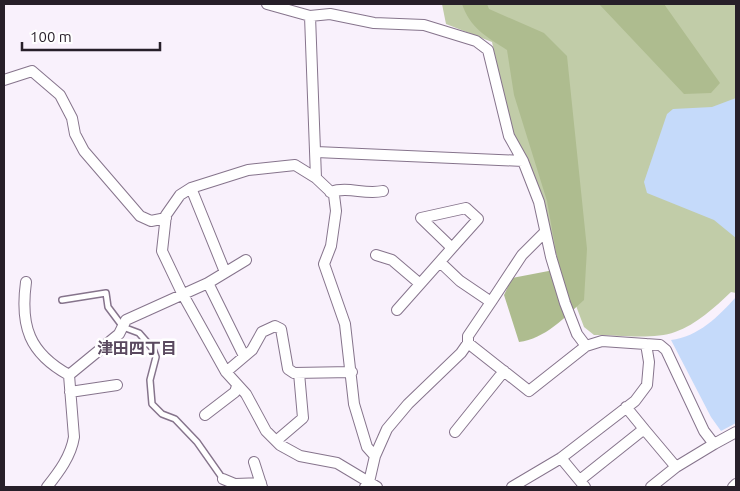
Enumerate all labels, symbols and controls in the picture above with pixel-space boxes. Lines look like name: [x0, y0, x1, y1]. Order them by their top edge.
scale bar: [22, 20, 160, 52]
text: 100 m: [30, 28, 72, 45]
district label: 津田四丁目: [97, 339, 177, 357]

